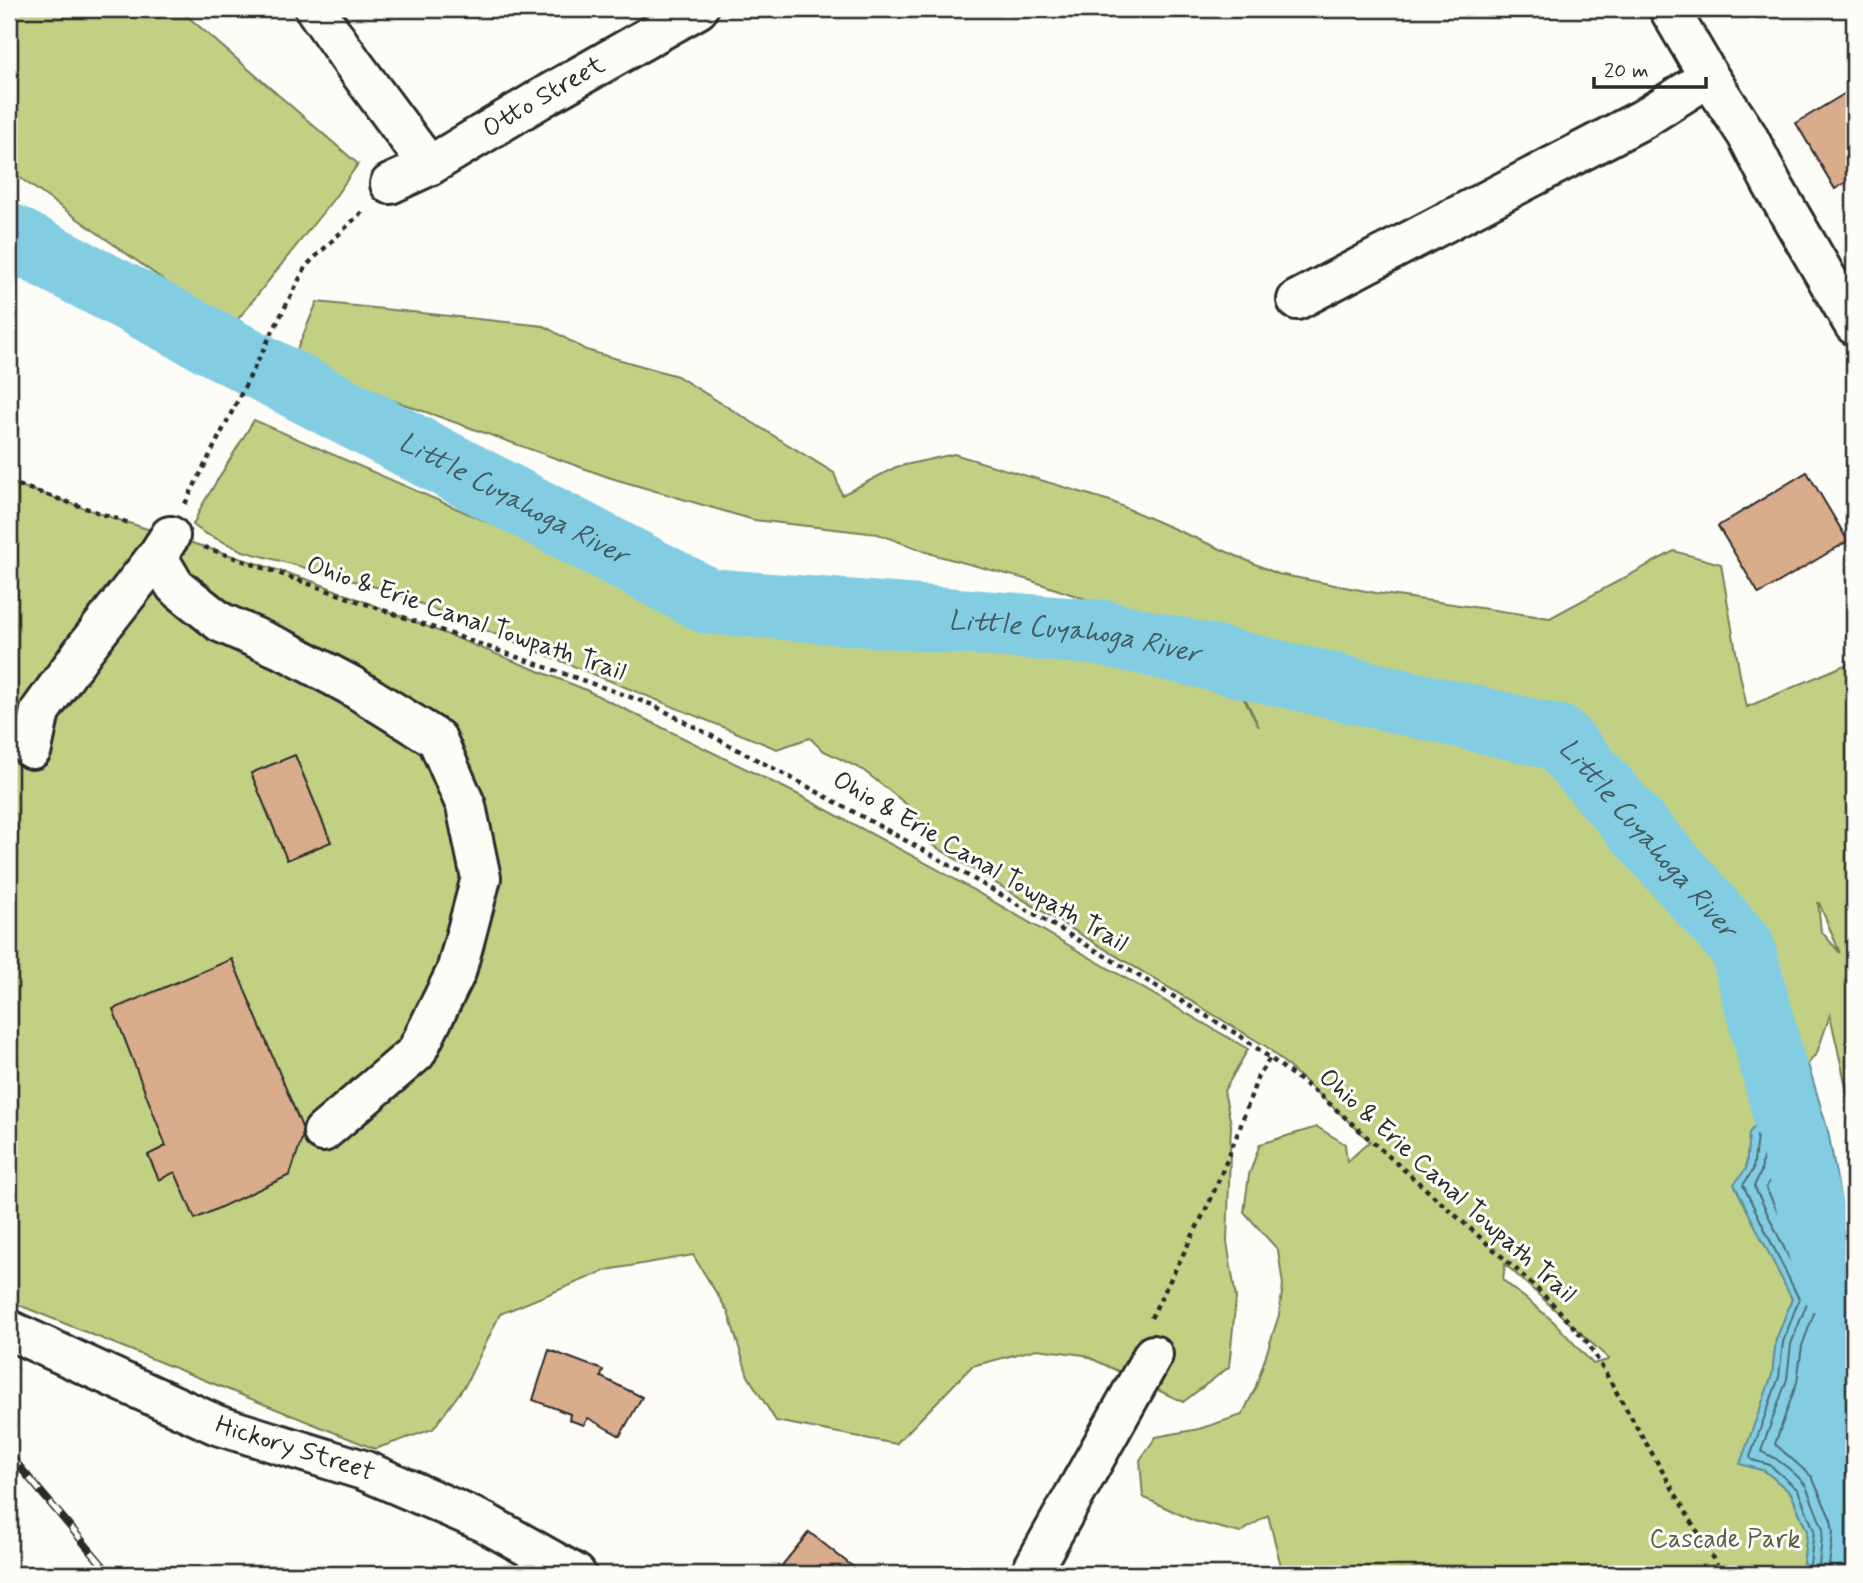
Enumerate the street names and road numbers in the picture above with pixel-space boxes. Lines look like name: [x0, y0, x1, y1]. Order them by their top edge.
street label: Otto Street: [477, 48, 611, 146]
street label: Ohio & Erie Canal Towpath Trail: [302, 548, 630, 690]
street label: Ohio & Erie Canal Towpath Trail: [826, 763, 1134, 961]
street label: Ohio & Erie Canal Towpath Trail: [1311, 1061, 1583, 1311]
street label: Hickory Street: [211, 1408, 380, 1490]

